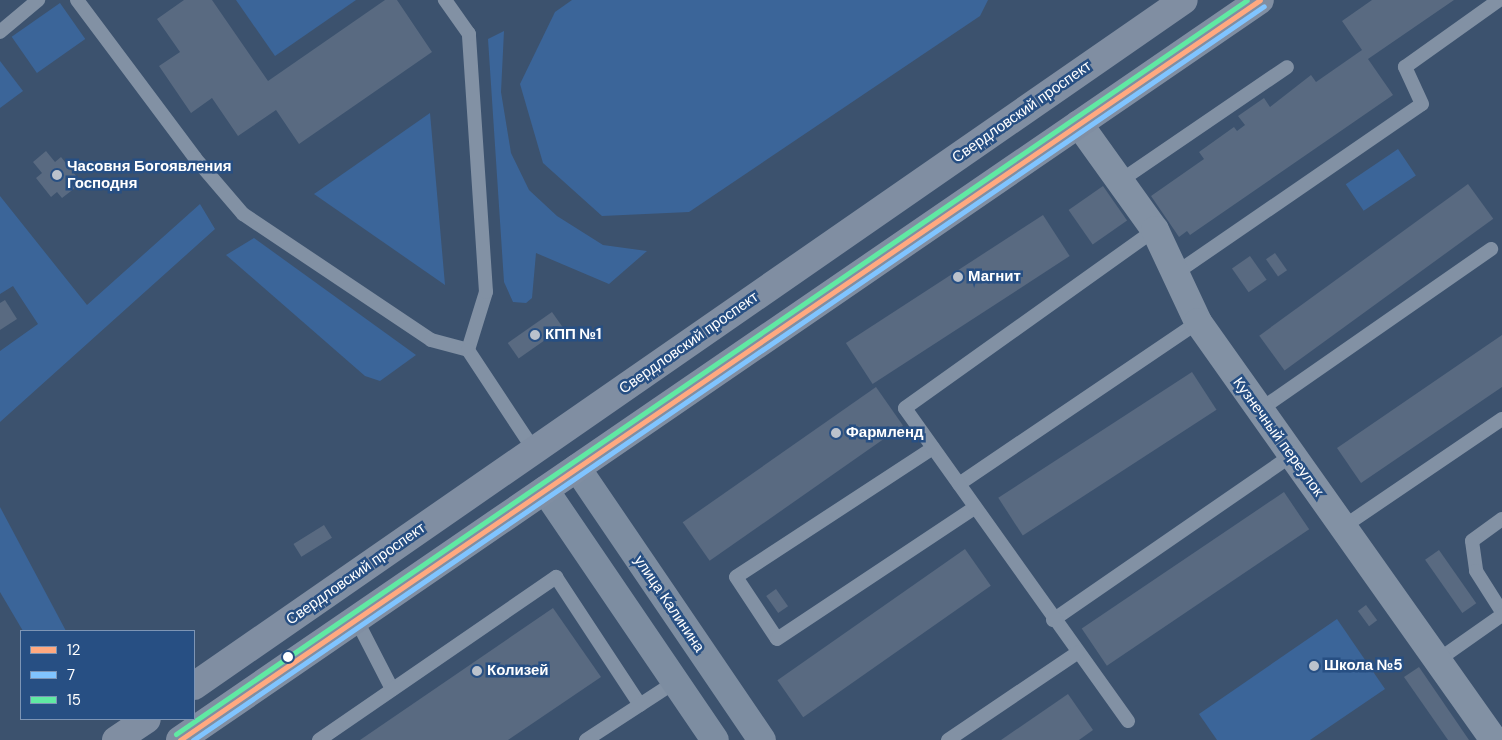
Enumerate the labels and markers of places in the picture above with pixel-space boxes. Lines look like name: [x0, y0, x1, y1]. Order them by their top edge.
place label: Часовня Богоявления Господня: [67, 157, 231, 192]
marker: Часовня Богоявления Господня: [51, 169, 63, 181]
place label: Магнит: [968, 268, 1021, 286]
marker: Магнит: [952, 271, 964, 283]
place label: КПП №1: [545, 326, 601, 344]
marker: КПП №1: [529, 329, 541, 341]
place label: Фармленд: [846, 424, 923, 442]
marker: Фармленд: [830, 427, 842, 439]
unlabelled marker: [283, 652, 293, 662]
place label: Школа №5: [1324, 657, 1403, 675]
marker: Школа №5: [1308, 660, 1320, 672]
place label: Колизей: [487, 662, 549, 680]
marker: Колизей: [471, 665, 483, 677]

